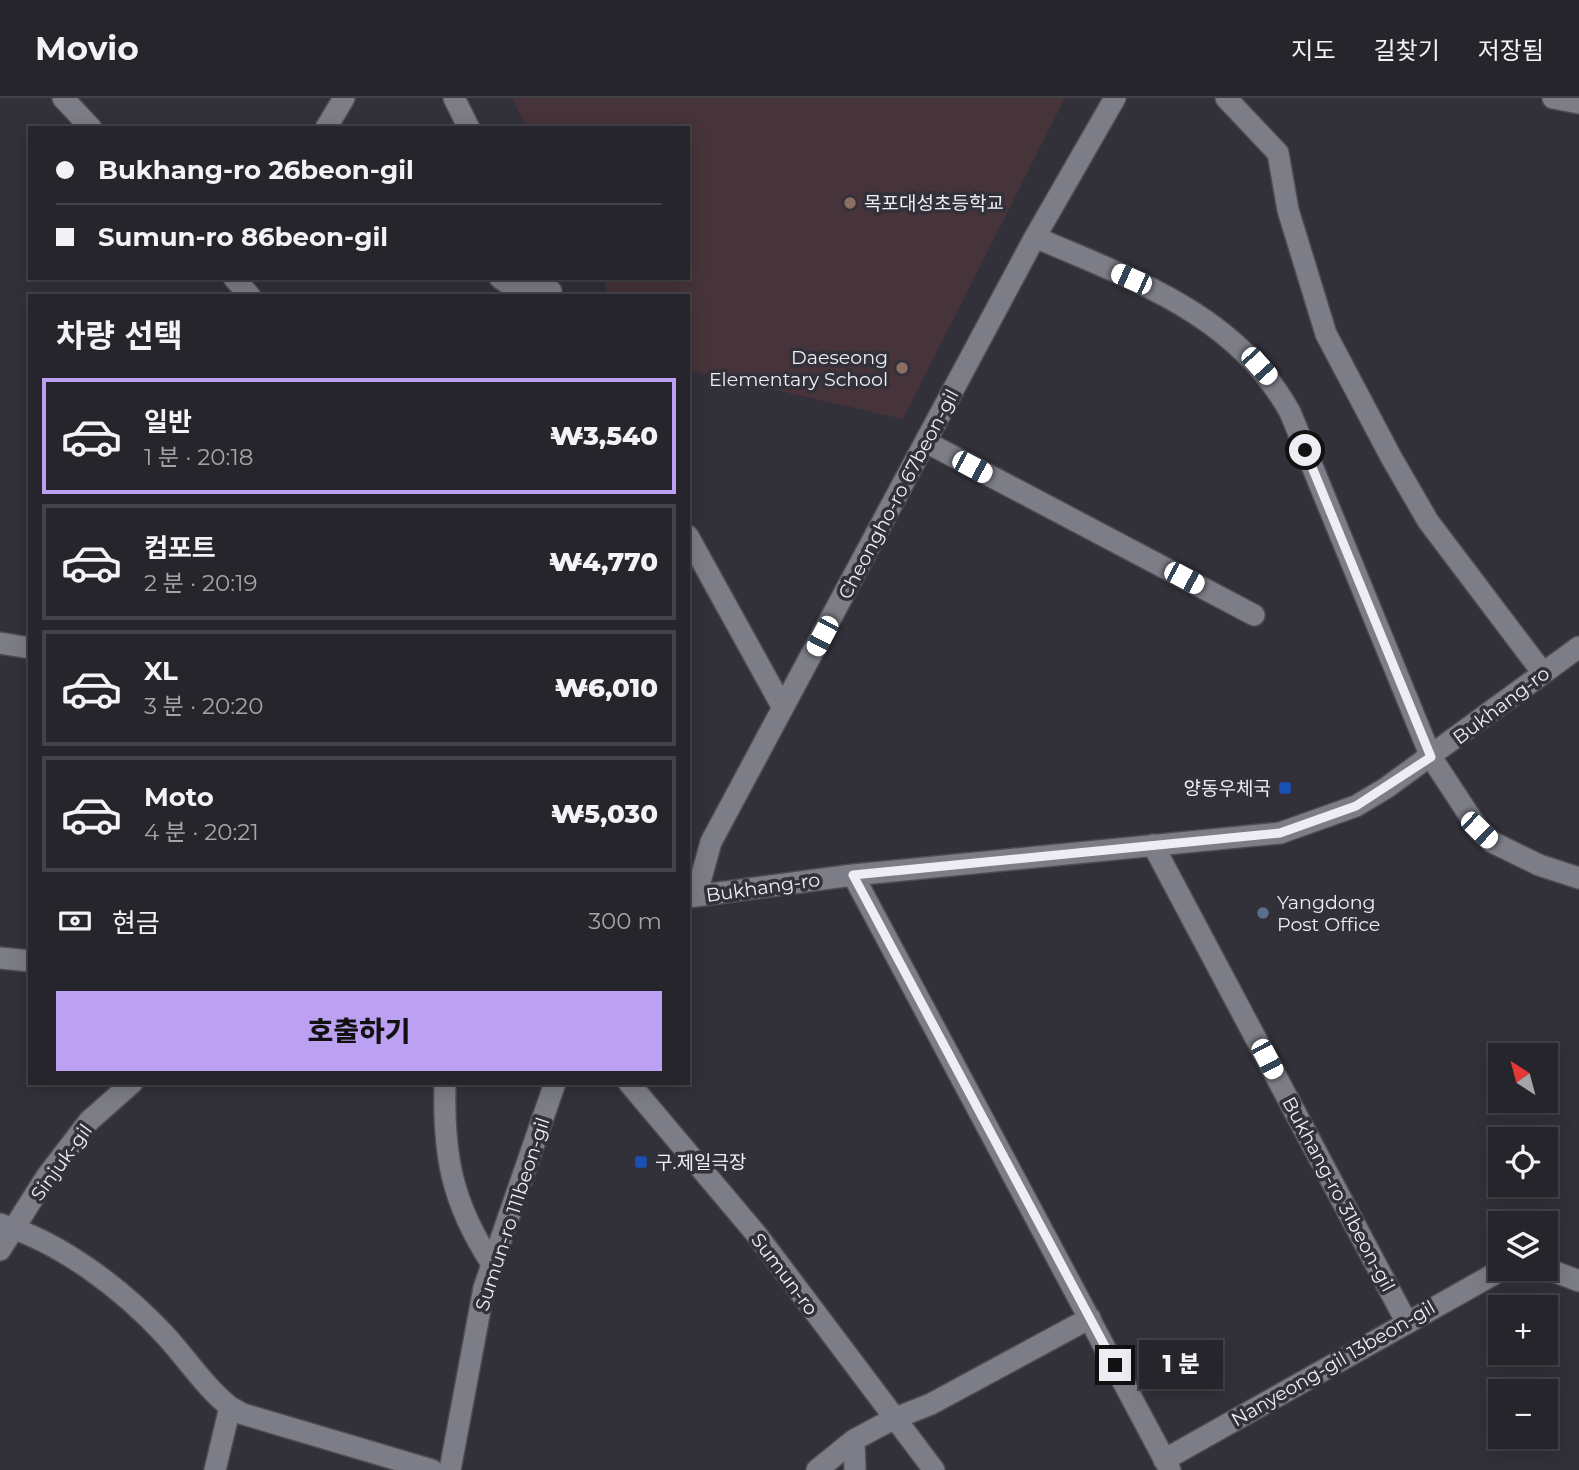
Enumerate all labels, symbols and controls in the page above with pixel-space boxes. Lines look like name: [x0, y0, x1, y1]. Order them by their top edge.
text: Movio: [35, 28, 139, 68]
text: 지도: [1291, 36, 1336, 65]
text: 길찾기: [1374, 36, 1440, 65]
text: 저장됨: [1478, 36, 1544, 65]
text: Bukhang-ro 26beon-gil: [98, 154, 414, 186]
place label: 목포대성초등학교: [864, 192, 1004, 215]
marker: 목포대성초등학교: [842, 195, 858, 211]
text: Sumun-ro 86beon-gil: [98, 221, 388, 253]
car: [1108, 261, 1155, 297]
text: 차량 선택: [56, 316, 183, 355]
car: [1238, 343, 1281, 389]
place label: Daeseong Elementary School: [709, 346, 888, 391]
marker: Daeseong Elementary School: [894, 360, 910, 376]
street label: Cheongho-ro 67beon-gil: [833, 385, 964, 603]
icon: car: [60, 405, 123, 468]
text: 일반: [144, 406, 192, 438]
text: ₩3,540: [550, 420, 658, 452]
route start: [1289, 434, 1321, 466]
text: 1 분 · 20:18: [144, 443, 253, 471]
car: [949, 448, 996, 486]
icon: car: [60, 531, 123, 594]
text: 컴포트: [144, 532, 216, 564]
text: ₩4,770: [549, 546, 658, 578]
car: [1161, 559, 1208, 597]
text: 2 분 · 20:19: [144, 569, 258, 597]
car: [803, 613, 842, 659]
text: XL: [144, 655, 178, 687]
icon: car: [60, 657, 123, 720]
street label: Bukhang-ro: [1448, 662, 1554, 749]
text: ₩6,010: [555, 672, 658, 704]
text: 3 분 · 20:20: [144, 692, 263, 720]
place label: 양동우체국: [1184, 777, 1271, 800]
marker: 양동우체국: [1277, 780, 1293, 796]
text: Moto: [144, 781, 214, 813]
icon: car: [60, 783, 123, 846]
text: ₩5,030: [551, 798, 658, 830]
car: [1457, 808, 1502, 852]
text: 4 분 · 20:21: [144, 818, 259, 846]
street label: Bukhang-ro: [705, 868, 822, 907]
place label: Yangdong Post Office: [1277, 891, 1380, 936]
icon: cash: [56, 902, 94, 940]
marker: Yangdong Post Office: [1255, 905, 1271, 921]
text: 현금: [112, 907, 160, 939]
text: 300 m: [588, 907, 662, 935]
button: 호출하기: [56, 991, 662, 1071]
car: [1248, 1036, 1287, 1082]
north arrow: [1488, 1043, 1558, 1113]
map controls: [1488, 1043, 1558, 1449]
street label: Bukhang-ro 31beon-gil: [1277, 1093, 1400, 1296]
street label: Sumun-ro 111beon-gil: [470, 1114, 555, 1314]
street label: Sinjuk-gil: [26, 1119, 97, 1205]
button: locate: [1488, 1127, 1558, 1197]
place label: 구.제일극장: [655, 1151, 746, 1174]
marker: 구.제일극장: [633, 1154, 649, 1170]
button: layers: [1488, 1211, 1558, 1281]
street label: Sumun-ro: [746, 1229, 823, 1320]
button: +: [1488, 1295, 1558, 1365]
street label: Nanyeong-gil 13beon-gil: [1227, 1296, 1439, 1431]
callout: 1 분: [1140, 1340, 1224, 1390]
route end: [1099, 1349, 1131, 1381]
text: 1 분: [1162, 1350, 1200, 1378]
button: −: [1488, 1379, 1558, 1449]

